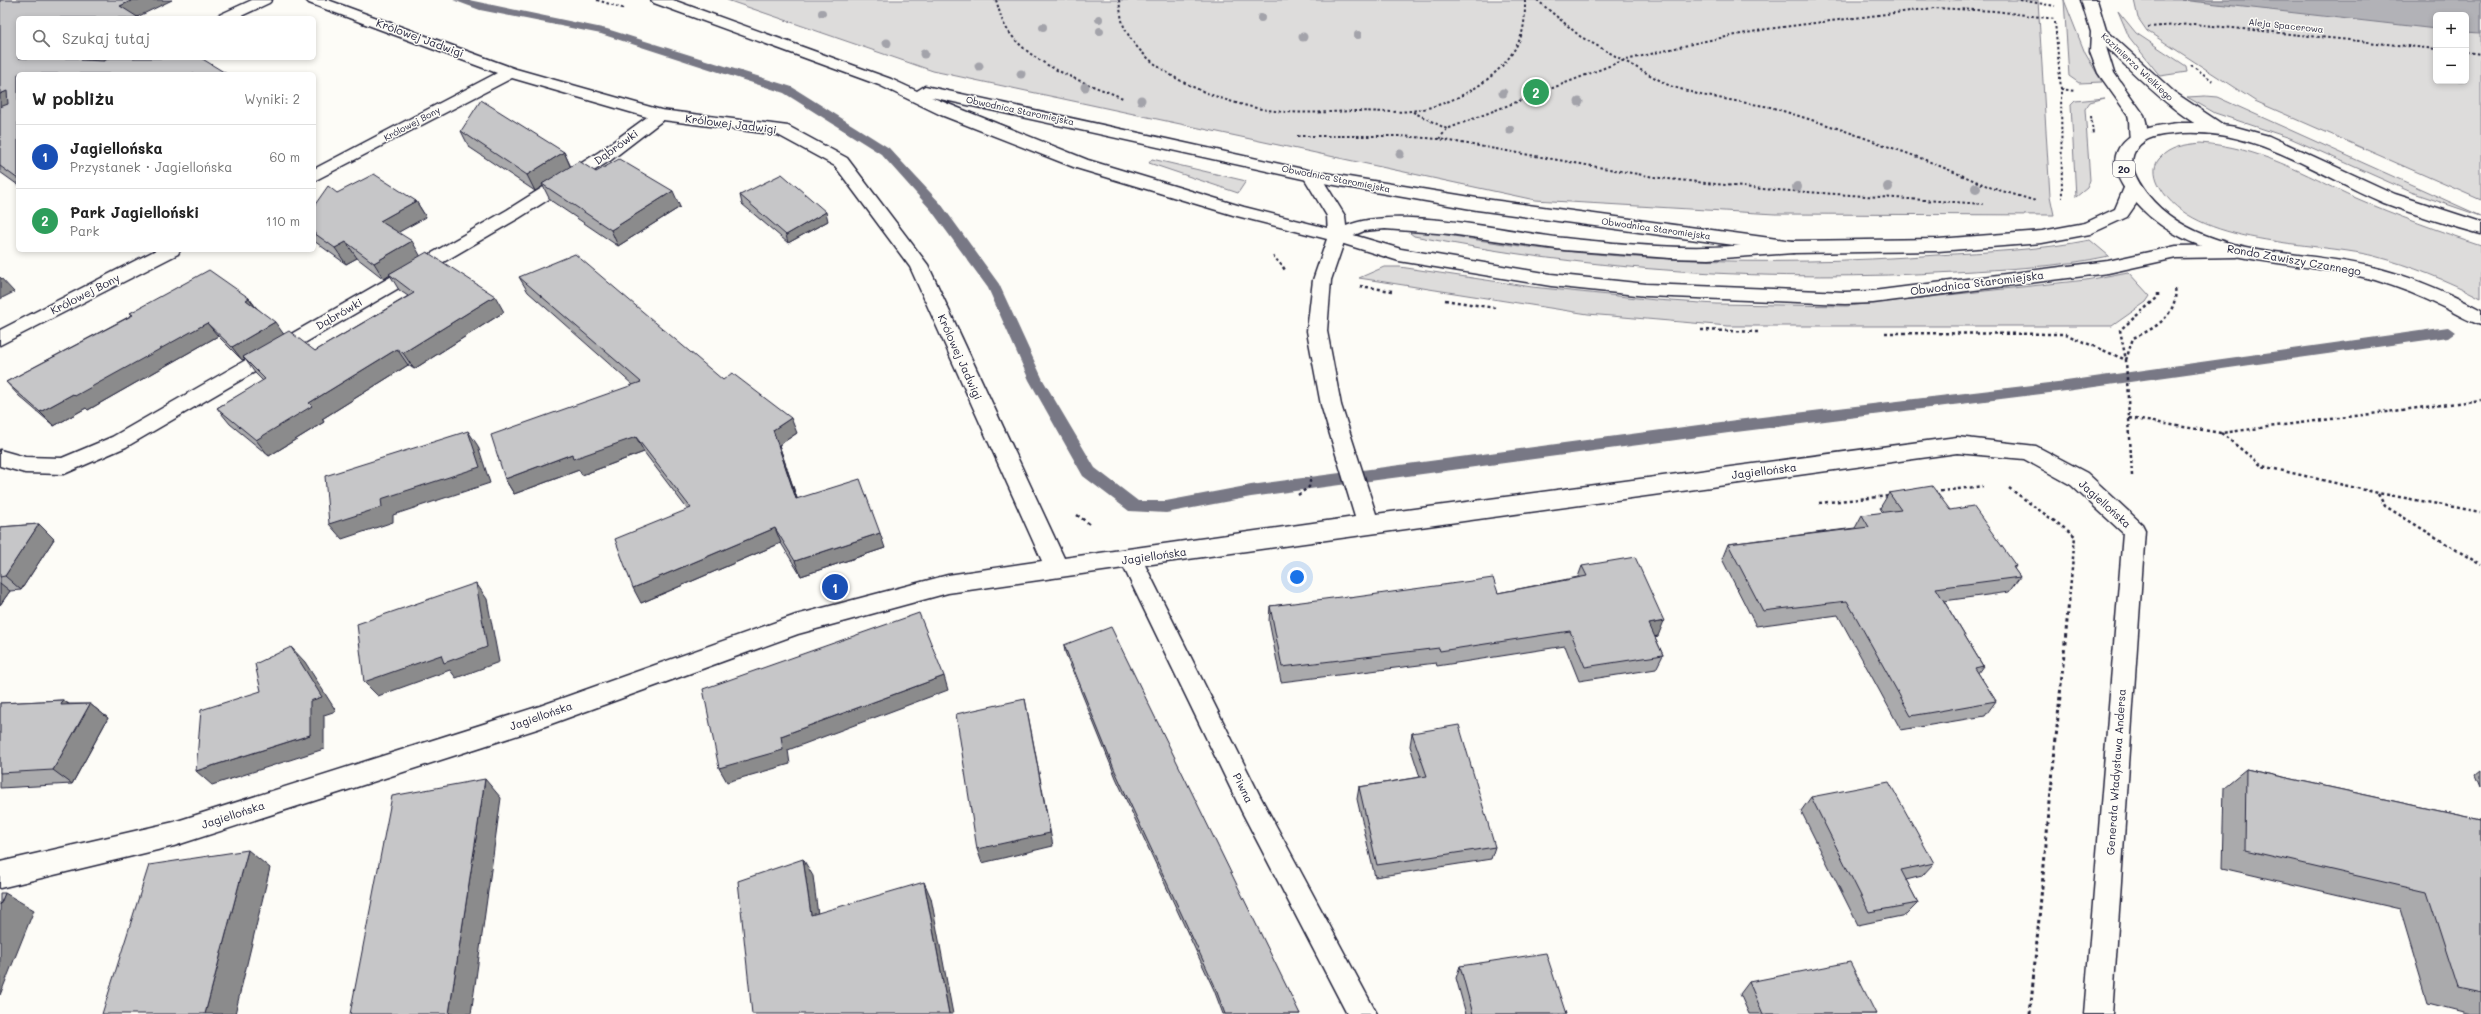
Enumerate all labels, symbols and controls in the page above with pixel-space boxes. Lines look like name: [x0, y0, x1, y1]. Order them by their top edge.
map controls: [2433, 12, 2469, 84]
button: +: [2433, 12, 2469, 48]
street label: Królowej Jadwigi: [374, 15, 466, 60]
search box: [16, 16, 316, 60]
street label: Aleja Spacerowa: [2248, 16, 2324, 35]
icon: search: [30, 27, 52, 49]
text: Szukaj tutaj: [62, 28, 150, 48]
street label: Kazimierza Wielkiego: [2099, 30, 2176, 103]
button: −: [2433, 48, 2469, 84]
pin: 2: [1523, 77, 1549, 107]
text: W pobliżu: [32, 87, 114, 109]
text: Wyniki: 2: [244, 90, 300, 107]
street label: Obwodnica Staromiejska: [965, 94, 1076, 127]
street label: Królowej Bony: [382, 104, 442, 143]
street label: Królowej Jadwigi: [684, 110, 778, 137]
street label: Dąbrówki: [591, 125, 641, 168]
text: Jagiellońska: [70, 138, 163, 158]
text: 1: [42, 148, 48, 165]
text: 60 m: [270, 148, 300, 165]
text: Przystanek · Jagiellońska: [70, 158, 232, 175]
road number: 20: [2113, 161, 2135, 177]
street label: Obwodnica Staromiejska: [1281, 163, 1392, 194]
text: Park Jagielloński: [70, 202, 199, 222]
text: 2: [41, 212, 49, 229]
text: 110 m: [266, 212, 300, 229]
street label: Obwodnica Staromiejska: [1601, 215, 1712, 242]
text: Park: [70, 222, 99, 239]
street label: Rondo Zawiszy Czarnego: [2226, 240, 2363, 279]
street label: Obwodnica Staromiejska: [1909, 267, 2045, 298]
street label: Królowej Bony: [48, 270, 122, 317]
street label: Dąbrówki: [313, 294, 365, 333]
street label: Królowej Jadwigi: [935, 312, 986, 402]
street label: Jagiellońska: [1730, 459, 1798, 482]
street label: Jagiellońska: [2076, 476, 2135, 531]
street label: Jagiellońska: [1120, 543, 1188, 567]
your location: [1287, 567, 1307, 587]
pin: 1: [822, 572, 848, 602]
street label: Generała Władysława Andersa: [2102, 688, 2129, 855]
street label: Jagiellońska: [507, 698, 574, 733]
street label: Piwna: [1230, 770, 1257, 805]
street label: Jagiellońska: [199, 797, 267, 832]

